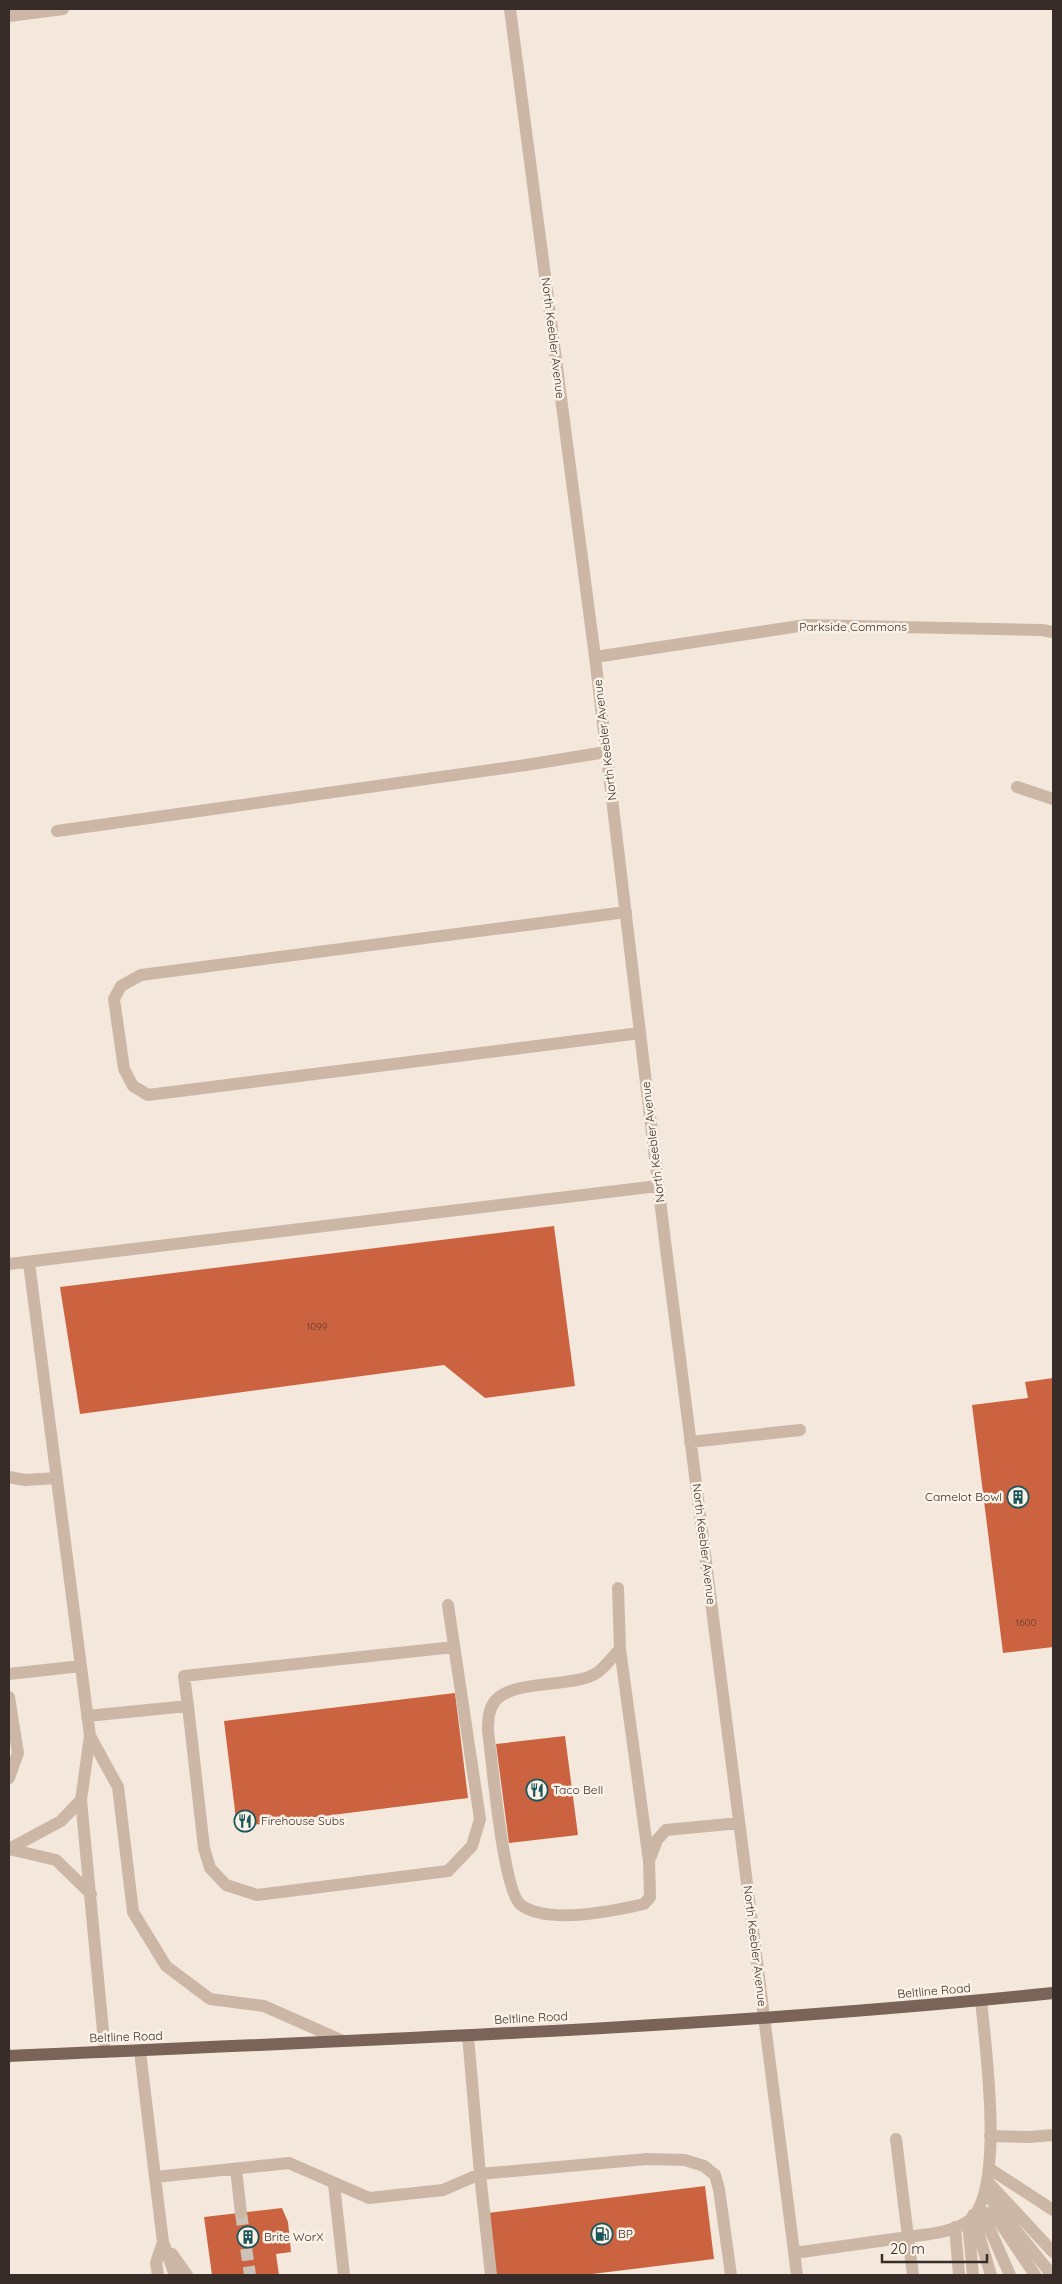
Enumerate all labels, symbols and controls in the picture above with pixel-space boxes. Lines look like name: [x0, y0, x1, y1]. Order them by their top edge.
street label: North Keebler Avenue: [539, 277, 568, 400]
street label: Parkside Commons: [799, 619, 907, 634]
street label: North Keebler Avenue: [590, 678, 619, 801]
street label: North Keebler Avenue: [638, 1080, 667, 1203]
house number: 1099: [307, 1320, 328, 1333]
street label: North Keebler Avenue: [690, 1483, 719, 1606]
building icon: Camelot Bowl: [1006, 1485, 1030, 1509]
place label: Camelot Bowl: [925, 1489, 1002, 1504]
house number: 1600: [1016, 1616, 1037, 1629]
restaurant icon: Taco Bell: [525, 1778, 549, 1802]
place label: Taco Bell: [553, 1782, 603, 1797]
restaurant icon: Firehouse Subs: [233, 1809, 257, 1833]
place label: Firehouse Subs: [261, 1813, 345, 1828]
street label: North Keebler Avenue: [741, 1885, 770, 2008]
street label: Beltline Road: [897, 1980, 971, 2001]
street label: Beltline Road: [494, 2008, 568, 2027]
street label: Beltline Road: [89, 2028, 163, 2045]
fuel station icon: BP: [590, 2222, 614, 2246]
building icon: Brite WorX: [236, 2225, 260, 2249]
place label: BP: [618, 2226, 633, 2241]
place label: Brite WorX: [264, 2229, 323, 2244]
scale bar: [882, 2232, 987, 2264]
text: 20 m: [890, 2239, 925, 2258]

